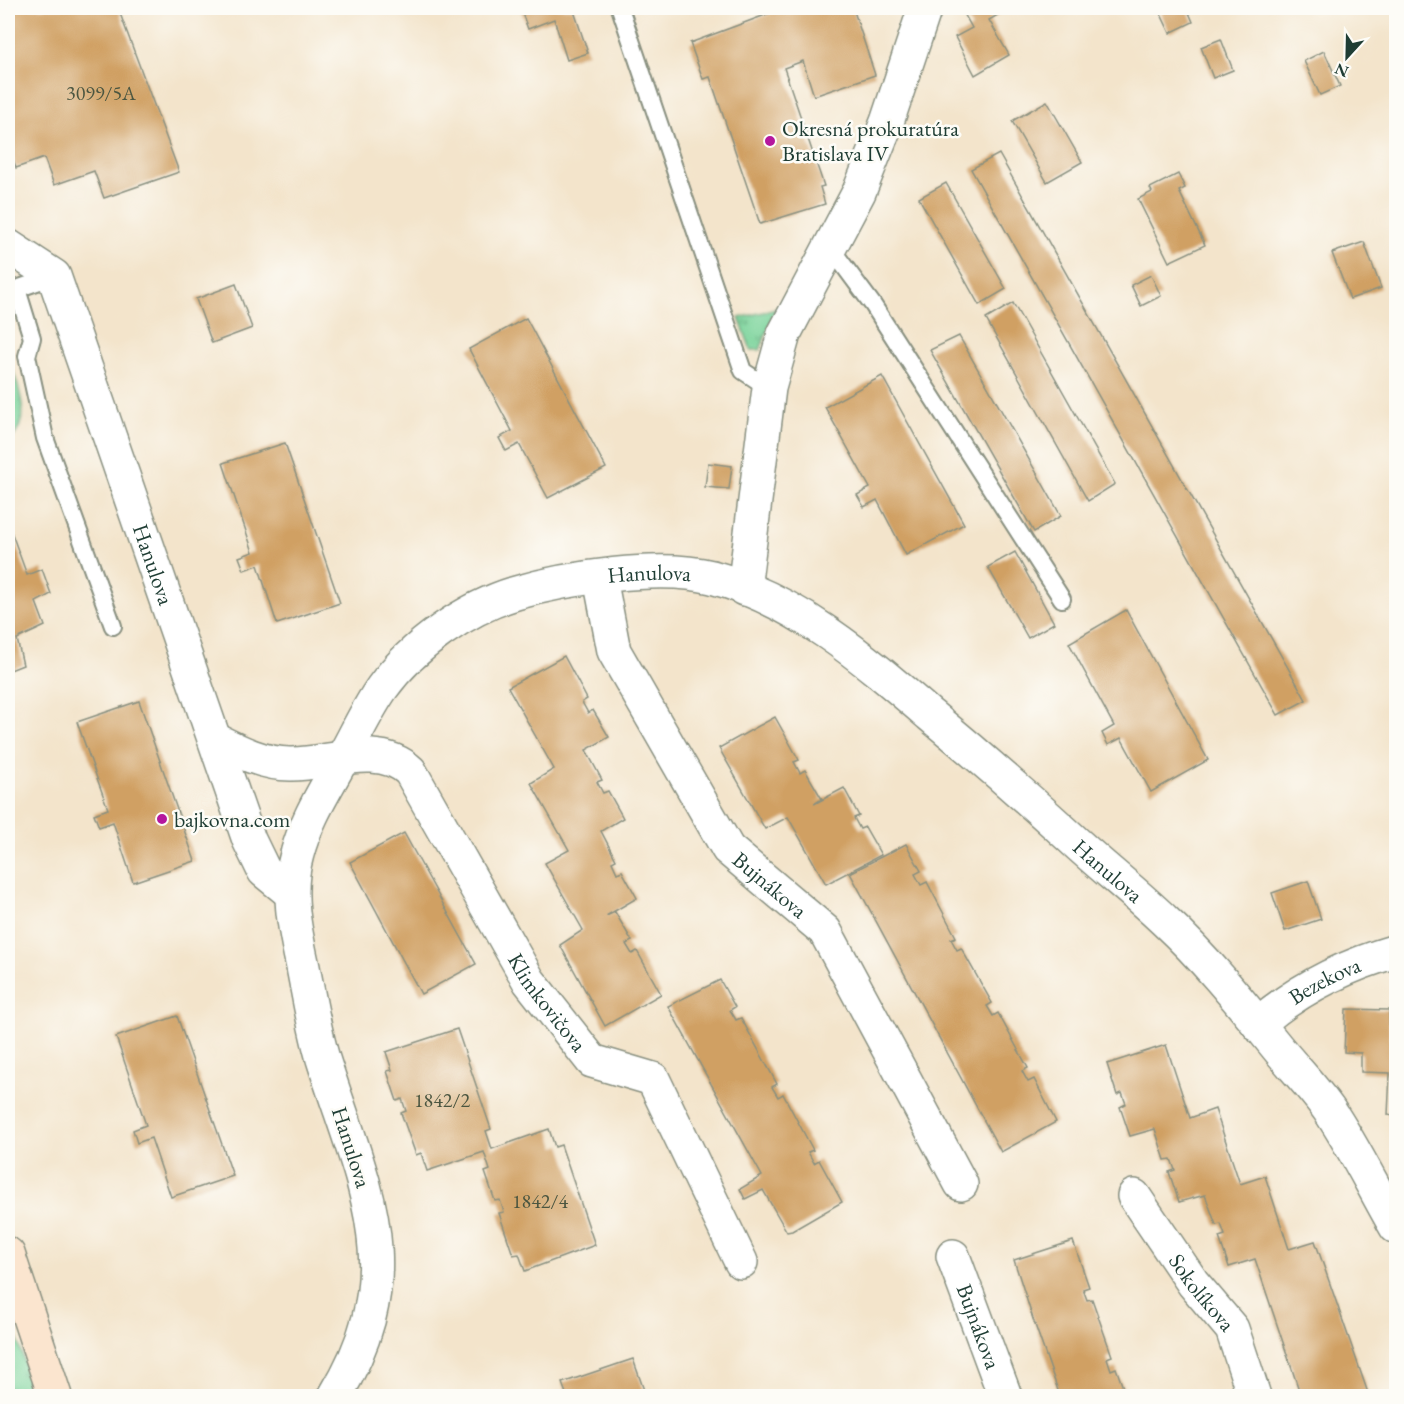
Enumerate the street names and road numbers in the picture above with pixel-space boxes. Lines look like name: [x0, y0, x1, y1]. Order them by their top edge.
street label: Hanulova: [126, 520, 181, 609]
street label: Hanulova: [606, 558, 693, 590]
street label: Hanulova: [1067, 833, 1149, 909]
street label: Bujnákova: [727, 845, 813, 925]
street label: Klimkovičova: [501, 948, 593, 1058]
street label: Bezekova: [1283, 950, 1365, 1011]
street label: Hanulova: [325, 1103, 378, 1192]
street label: Sokolíkova: [1162, 1248, 1242, 1338]
street label: Bujnákova: [950, 1280, 1008, 1373]

